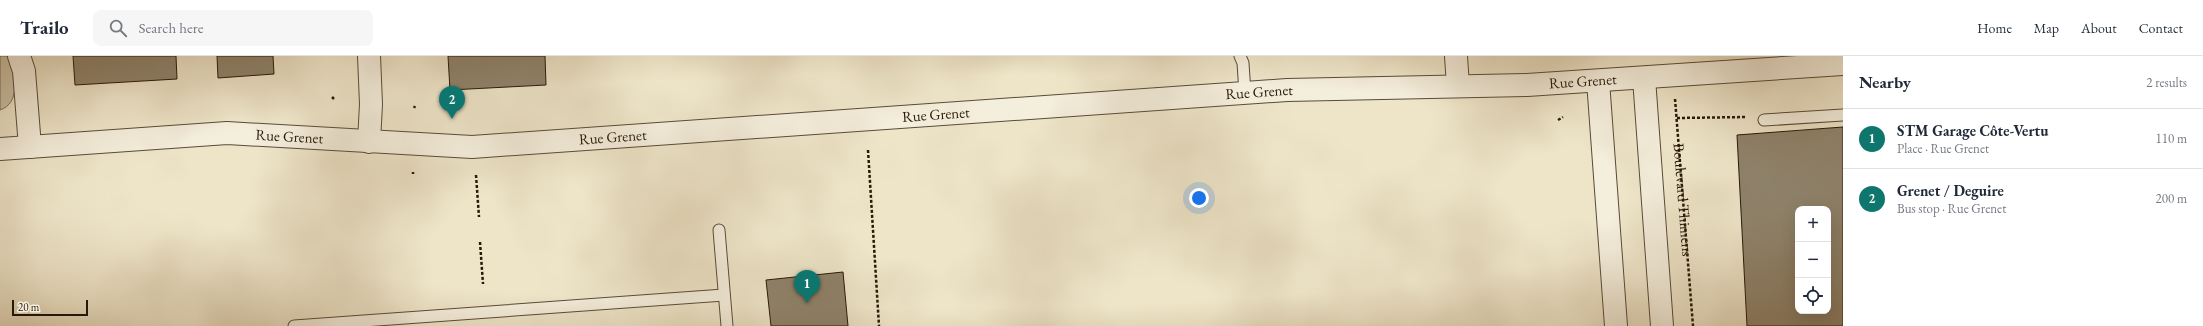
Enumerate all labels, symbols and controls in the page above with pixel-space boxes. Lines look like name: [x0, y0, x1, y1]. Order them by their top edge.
search box: [93, 10, 373, 46]
text: Trailo: [20, 15, 69, 40]
icon: search: [107, 17, 129, 39]
text: Search here: [139, 18, 204, 37]
text: Home: [1977, 19, 2012, 37]
text: Map: [2034, 19, 2059, 37]
text: About: [2081, 19, 2117, 37]
text: Contact: [2139, 19, 2183, 37]
street label: Rue Grenet: [1548, 69, 1618, 93]
text: Nearby: [1859, 71, 1911, 93]
text: 2 results: [2146, 74, 2187, 91]
street label: Rue Grenet: [1225, 80, 1293, 103]
pin: 2: [439, 86, 465, 119]
street label: Rue Grenet: [901, 102, 971, 126]
text: STM Garage Côte-Vertu: [1897, 121, 2048, 140]
street label: Rue Grenet: [255, 125, 324, 147]
street label: Rue Grenet: [578, 125, 647, 149]
text: 1: [1869, 130, 1875, 147]
text: 110 m: [2156, 130, 2187, 147]
text: Place · Rue Grenet: [1897, 140, 1989, 157]
street label: Boulevard Thimens: [1670, 142, 1697, 257]
text: Grenet / Deguire: [1897, 181, 2004, 200]
your location: [1189, 188, 1209, 208]
text: 2: [1869, 190, 1875, 207]
text: 200 m: [2156, 190, 2187, 207]
text: Bus stop · Rue Grenet: [1897, 200, 2006, 217]
map controls: [1795, 206, 1831, 314]
button: +: [1795, 206, 1831, 242]
button: −: [1795, 242, 1831, 278]
pin: 1: [794, 270, 820, 303]
button: locate: [1795, 278, 1831, 314]
scale bar: [12, 298, 88, 317]
text: 20 m: [18, 300, 39, 314]

